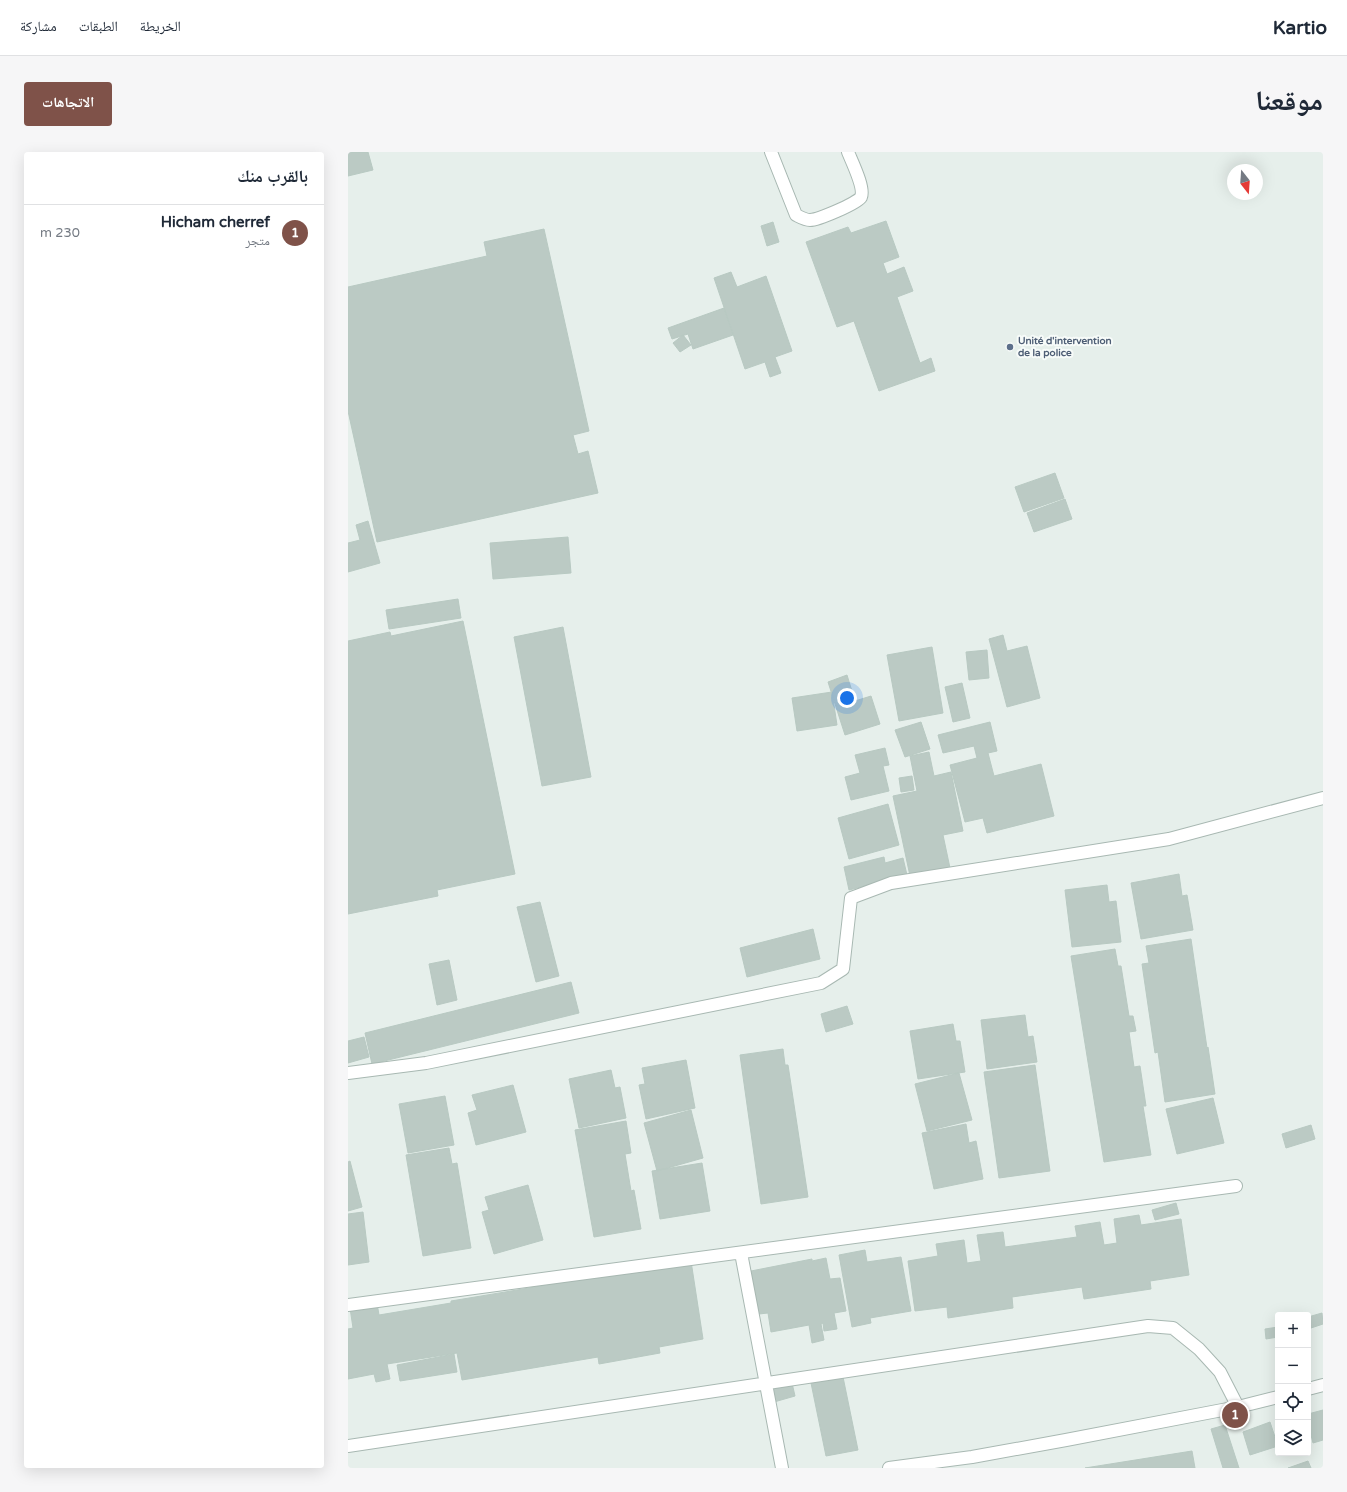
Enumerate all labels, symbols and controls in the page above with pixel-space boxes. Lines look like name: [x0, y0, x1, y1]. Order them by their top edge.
text: Kartio: [1273, 17, 1327, 39]
text: مشاركة: [20, 18, 57, 35]
text: الطبقات: [79, 18, 118, 35]
text: الخريطة: [140, 18, 181, 35]
button: الاتجاهات: [24, 82, 112, 126]
text: موقعنا: [1255, 84, 1323, 118]
north arrow: [1227, 164, 1263, 200]
text: بالقرب منك: [237, 166, 308, 187]
text: Hicham cherref: [161, 213, 270, 231]
text: 230 m: [40, 225, 80, 241]
text: 1: [291, 225, 299, 241]
text: متجر: [245, 233, 270, 249]
place label: Unité d'intervention de la police: [1018, 335, 1112, 359]
marker: Unité d'intervention de la police: [1005, 342, 1015, 352]
your location: [837, 688, 857, 708]
map controls: [1275, 1312, 1311, 1456]
button: +: [1275, 1312, 1311, 1348]
button: −: [1275, 1348, 1311, 1384]
button: locate: [1275, 1384, 1311, 1420]
pin: 1: [1222, 1400, 1248, 1430]
button: layers: [1275, 1420, 1311, 1456]

